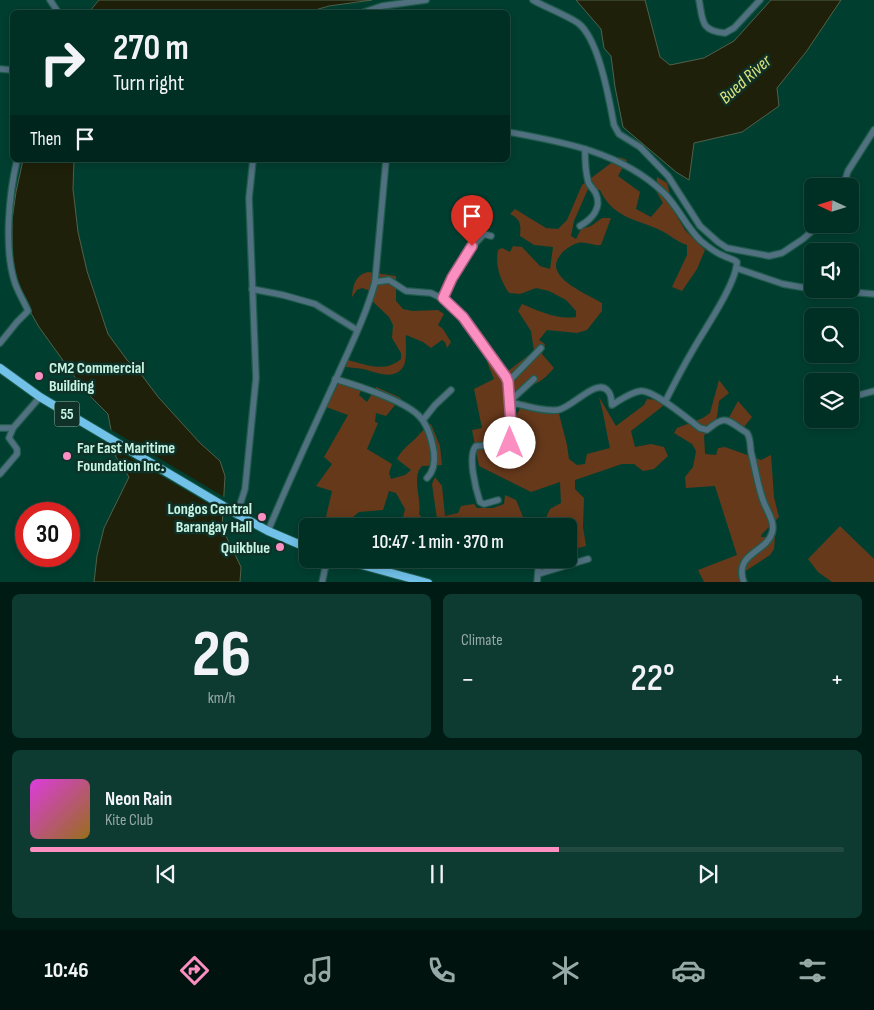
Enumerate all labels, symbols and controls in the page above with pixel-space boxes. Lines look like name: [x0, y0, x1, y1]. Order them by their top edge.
text: 270 m: [113, 27, 189, 70]
icon: right: [30, 30, 95, 95]
water label: Bued River: [715, 50, 776, 108]
text: Turn right: [113, 70, 184, 97]
icon: arrive: [71, 125, 99, 153]
text: Then: [30, 128, 61, 151]
north arrow: [804, 178, 859, 232]
map controls: [804, 178, 859, 428]
pin: [451, 195, 493, 246]
icon: arrive: [458, 202, 486, 230]
button: sound: [804, 243, 859, 298]
button: search: [804, 308, 859, 363]
place label: CM2 Commercial Building: [49, 359, 145, 396]
marker: CM2 Commercial Building: [33, 370, 45, 382]
button: layers: [804, 373, 859, 428]
road number: 55: [54, 402, 80, 426]
position arrow: [483, 416, 535, 468]
place label: Far East Maritime Foundation Inc.: [77, 439, 175, 476]
marker: Far East Maritime Foundation Inc.: [61, 450, 73, 462]
place label: Longos Central Barangay Hall: [168, 500, 252, 537]
speed limit sign: 30: [15, 502, 80, 567]
marker: Longos Central Barangay Hall: [256, 511, 268, 523]
text: 10:47 · 1 min · 370 m: [372, 531, 504, 554]
place label: Quikblue: [221, 539, 270, 558]
marker: Quikblue: [274, 541, 286, 553]
text: 26: [192, 617, 251, 695]
text: Climate: [461, 631, 503, 650]
text: 22°: [630, 656, 675, 701]
text: −: [461, 663, 475, 696]
text: +: [830, 663, 844, 696]
text: km/h: [208, 689, 235, 708]
text: Neon Rain: [105, 788, 172, 811]
text: Kite Club: [105, 811, 153, 830]
icon: previous: [152, 860, 180, 888]
icon: pause: [423, 860, 451, 888]
icon: next: [694, 860, 722, 888]
icon: directions: [177, 953, 212, 988]
icon: music: [301, 953, 336, 988]
icon: phone: [424, 953, 459, 988]
icon: climate: [548, 953, 583, 988]
icon: car: [671, 953, 706, 988]
icon: filters: [795, 953, 830, 988]
text: 10:46: [44, 957, 89, 984]

